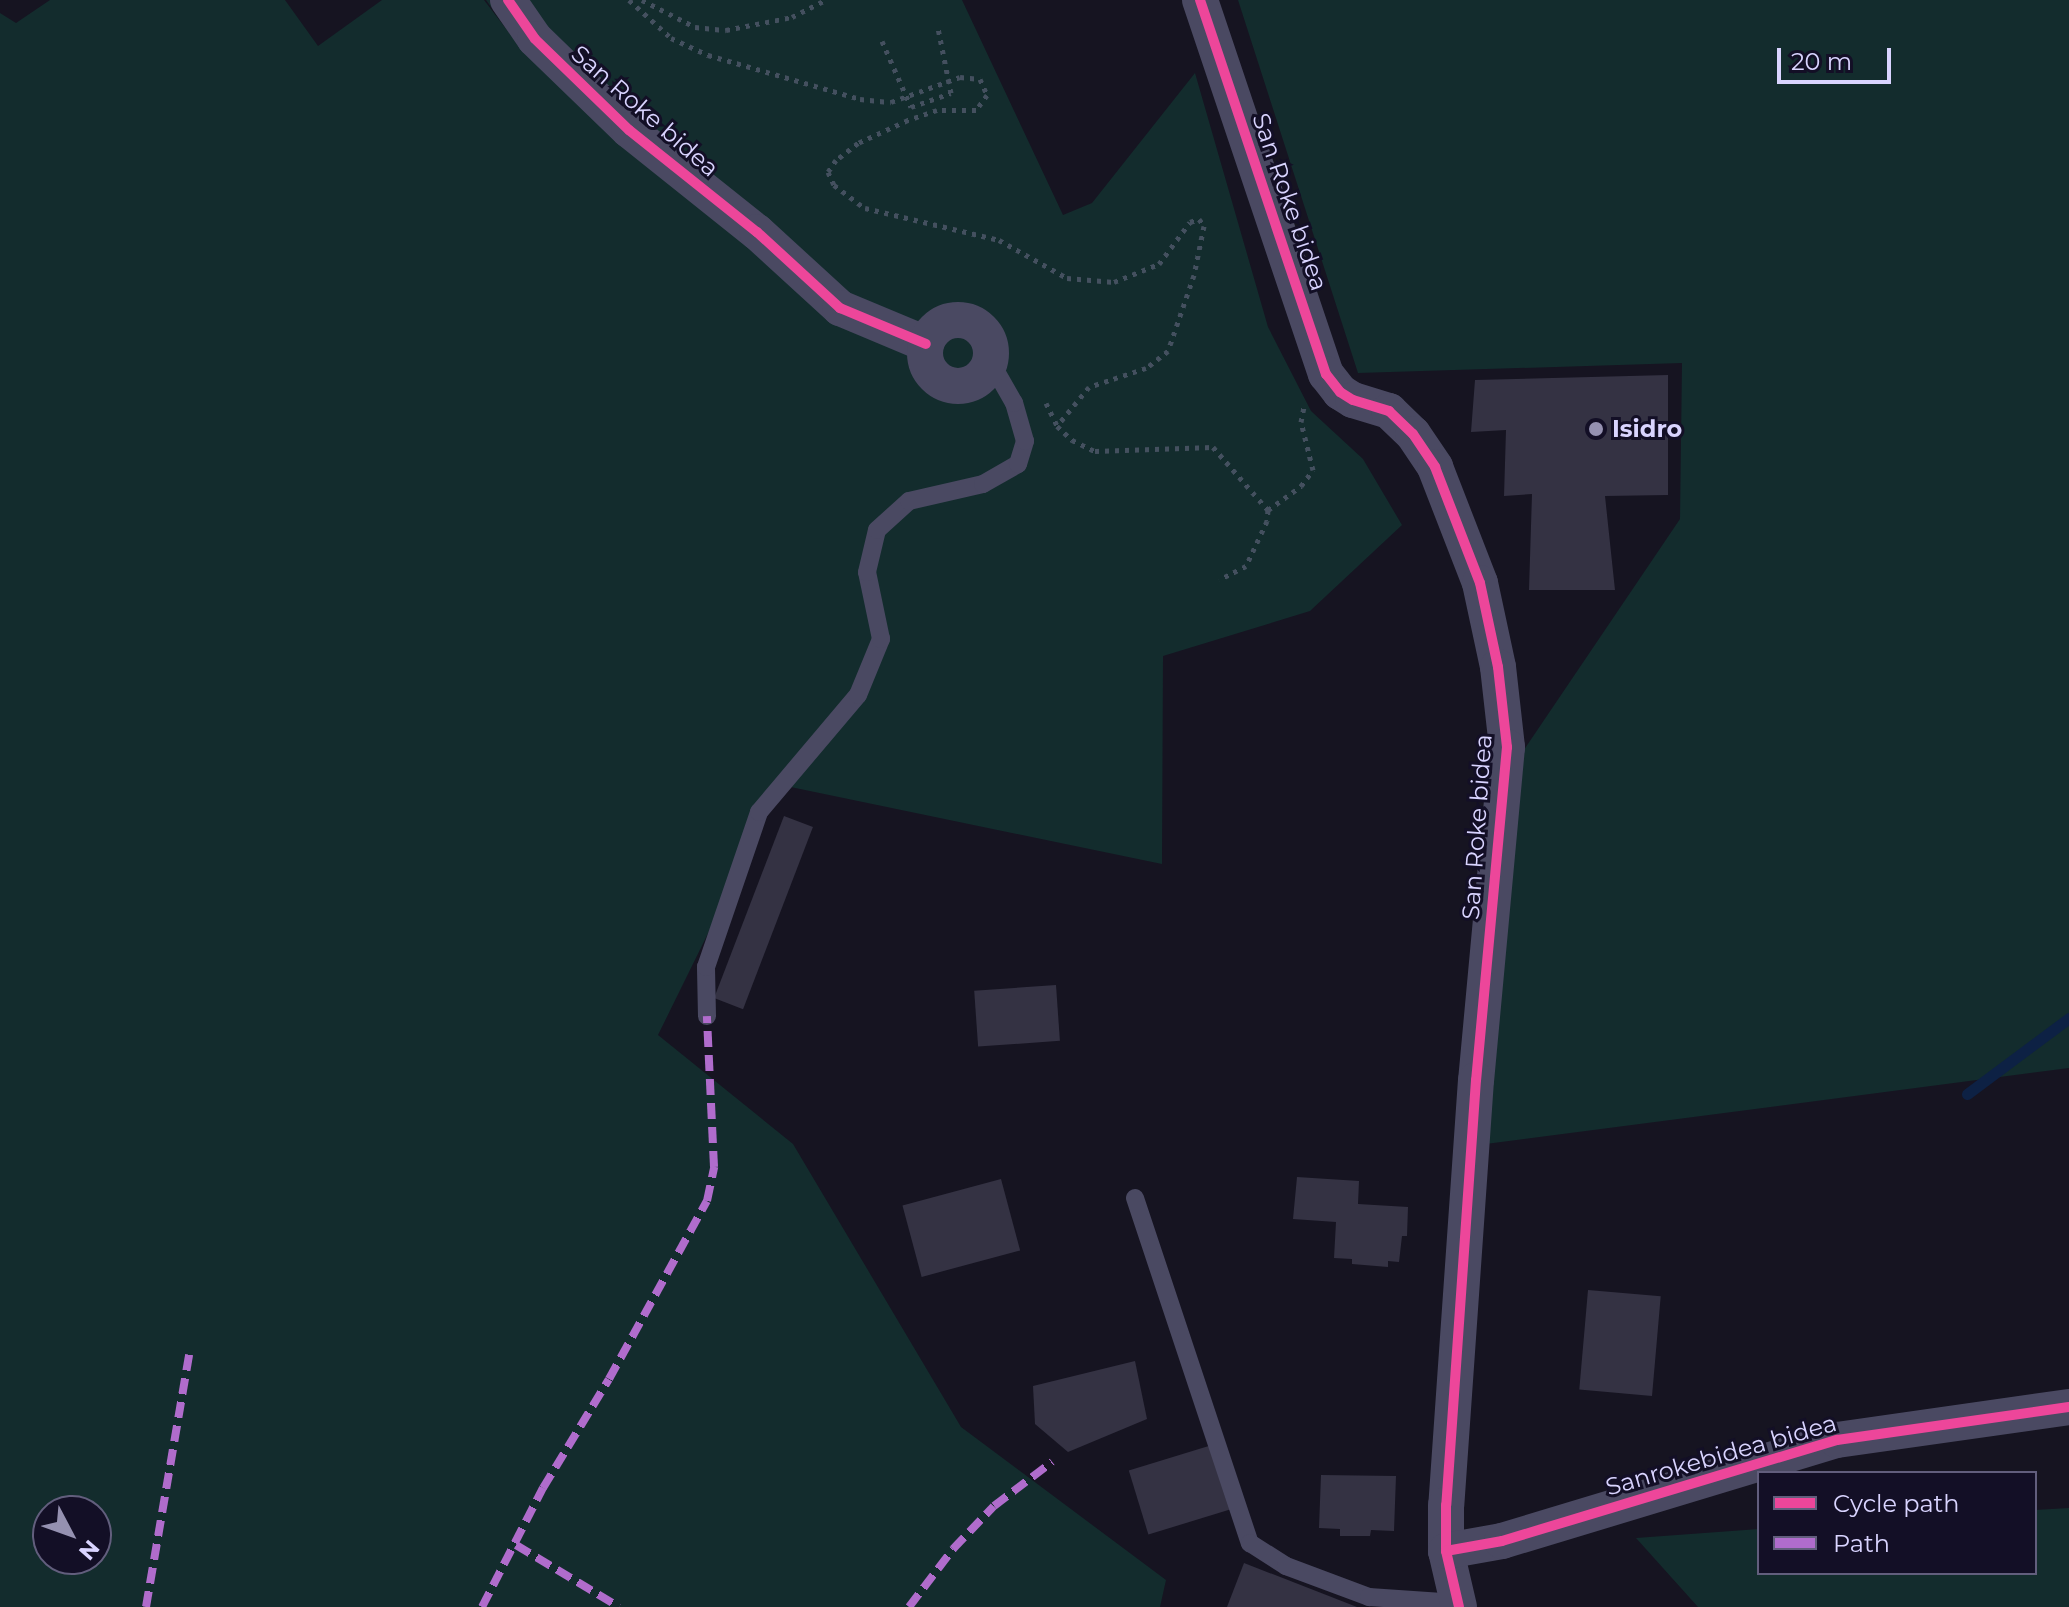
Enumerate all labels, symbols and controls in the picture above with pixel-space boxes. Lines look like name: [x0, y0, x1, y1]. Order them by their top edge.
scale bar: [1781, 32, 1895, 82]
street label: San Roke bidea: [565, 39, 725, 183]
text: 20 m: [1791, 47, 1852, 76]
street label: San Roke bidea: [1246, 109, 1334, 295]
place label: Isidro: [1612, 415, 1682, 443]
marker: Isidro: [1587, 420, 1605, 438]
street label: San Roke bidea: [1456, 733, 1498, 921]
street label: Sanrokebidea bidea: [1602, 1408, 1840, 1502]
legend: [1757, 1471, 2037, 1575]
text: Cycle path: [1833, 1489, 1960, 1518]
north arrow: [32, 1495, 112, 1575]
text: Path: [1833, 1529, 1890, 1558]
text: N: [73, 1534, 105, 1565]

